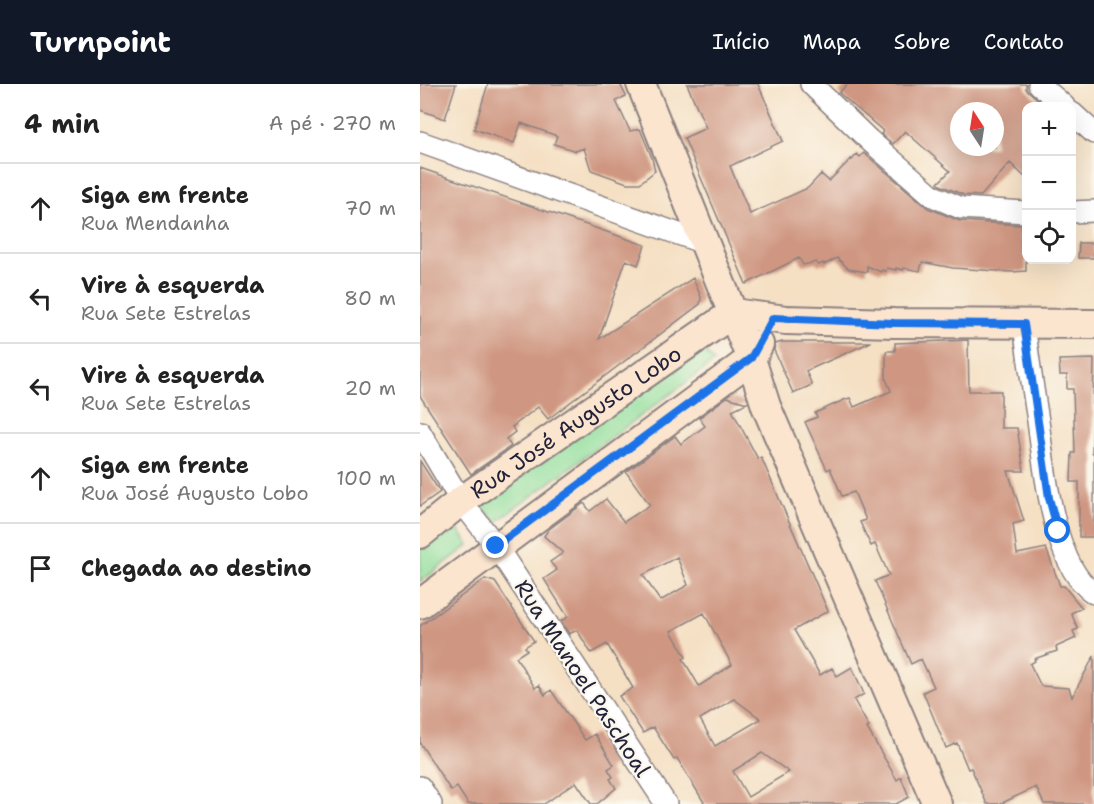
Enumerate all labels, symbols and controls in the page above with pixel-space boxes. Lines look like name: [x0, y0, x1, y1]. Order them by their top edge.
text: Turnpoint: [30, 23, 171, 61]
text: Início: [712, 28, 770, 56]
text: Mapa: [803, 28, 861, 56]
text: Sobre: [894, 28, 951, 56]
text: Contato: [984, 28, 1064, 56]
north arrow: [950, 102, 1004, 156]
map controls: [1022, 102, 1076, 264]
button: +: [1022, 102, 1076, 156]
text: 4 min: [24, 106, 100, 141]
text: A pé · 270 m: [269, 110, 396, 136]
button: −: [1022, 156, 1076, 210]
text: Siga em frente: [81, 181, 249, 210]
icon: ahead: [24, 192, 57, 225]
text: 70 m: [344, 195, 396, 221]
text: Rua Mendanha: [81, 210, 229, 236]
button: locate: [1022, 210, 1076, 264]
text: Vire à esquerda: [81, 271, 264, 300]
icon: left: [24, 282, 57, 315]
text: 80 m: [344, 285, 396, 311]
text: Rua Sete Estrelas: [81, 300, 251, 326]
street label: Rua José Augusto Lobo: [465, 339, 687, 505]
text: Vire à esquerda: [81, 361, 264, 390]
icon: left: [24, 372, 57, 405]
text: 20 m: [345, 375, 396, 401]
text: Rua Sete Estrelas: [81, 390, 251, 416]
text: Siga em frente: [81, 451, 249, 480]
icon: ahead: [24, 462, 57, 495]
text: 100 m: [336, 465, 396, 491]
text: Rua José Augusto Lobo: [81, 480, 309, 506]
route start: [1044, 517, 1070, 543]
route end: [482, 532, 508, 558]
icon: arrive: [24, 552, 57, 585]
text: Chegada ao destino: [81, 554, 312, 583]
street label: Rua Manoel Paschoal: [508, 574, 657, 783]

